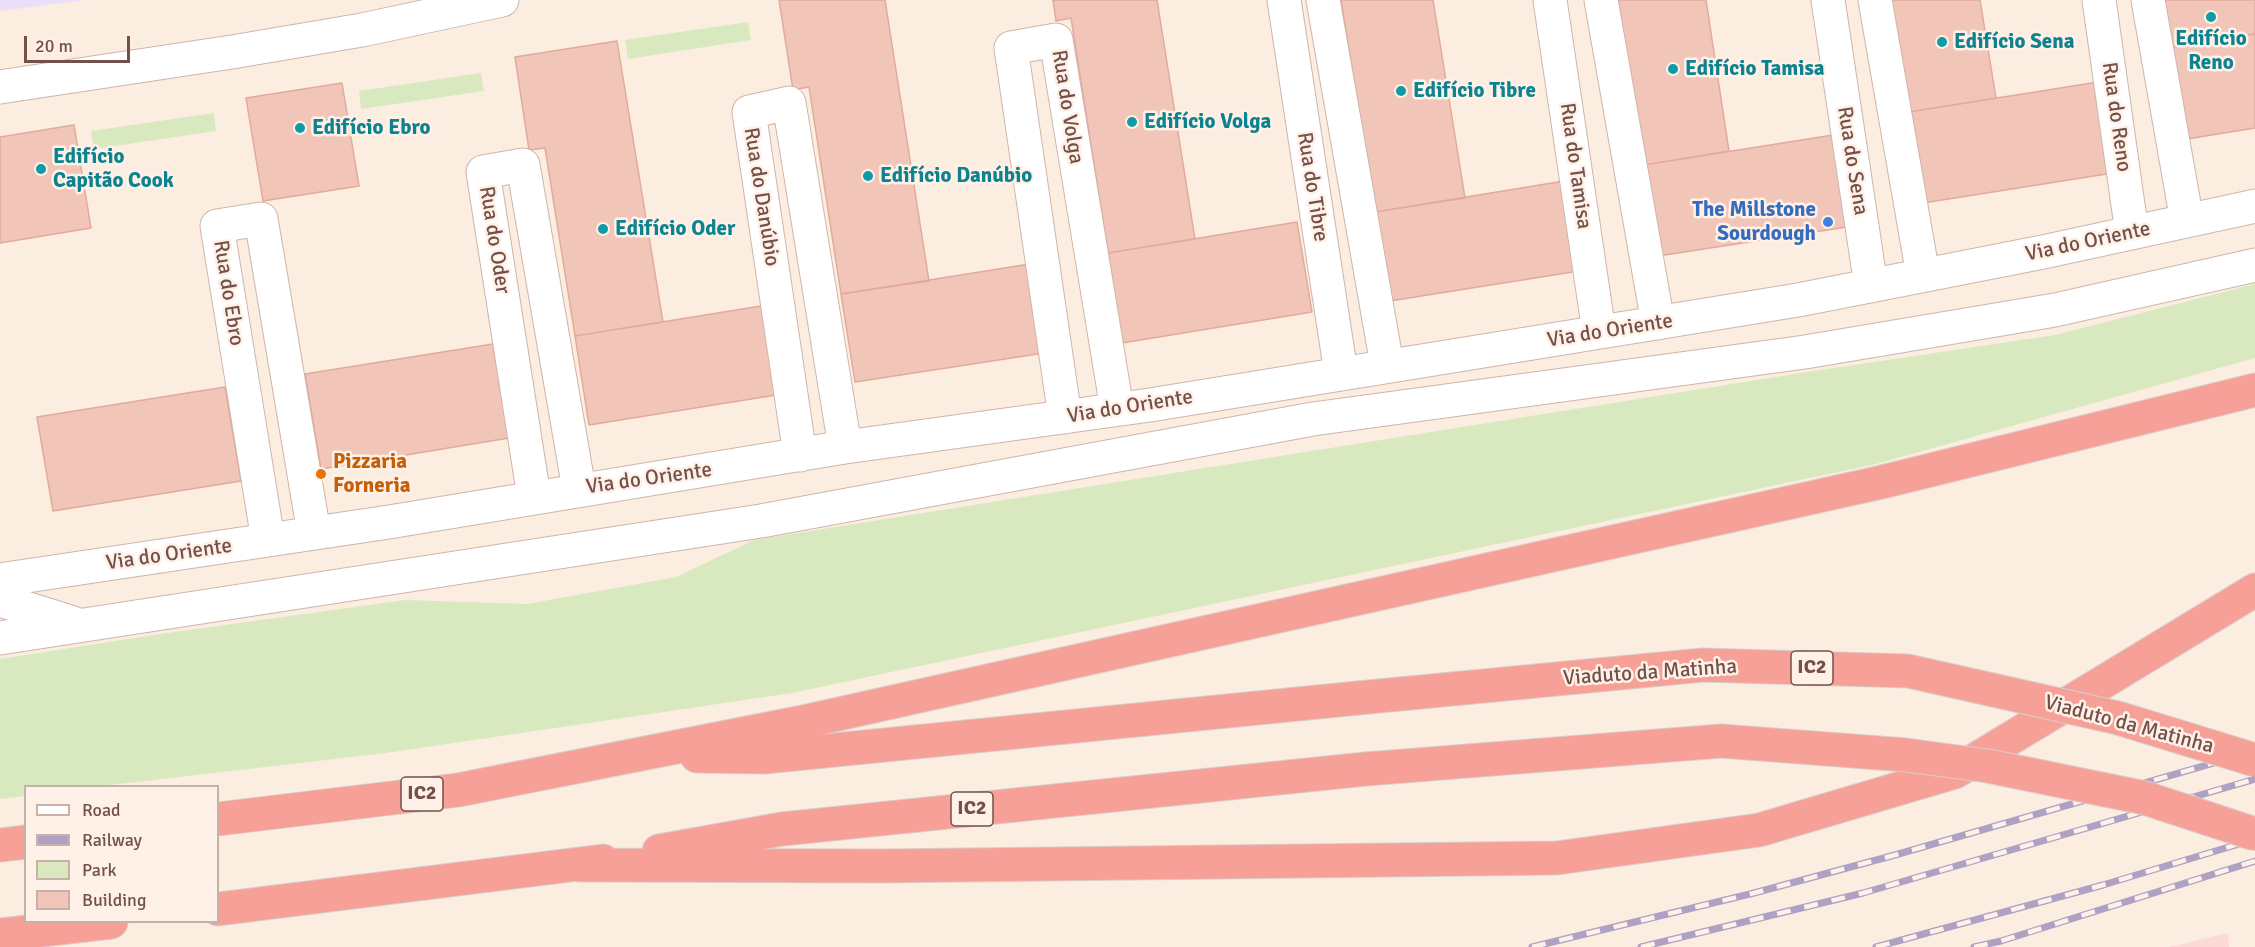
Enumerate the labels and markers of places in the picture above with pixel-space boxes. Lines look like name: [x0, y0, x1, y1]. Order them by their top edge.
marker: Edifício Reno: [2204, 10, 2218, 24]
place label: Edifício Reno: [2175, 26, 2247, 76]
place label: Edifício Sena: [1954, 29, 2075, 55]
marker: Edifício Sena: [1935, 35, 1949, 49]
place label: Edifício Tamisa: [1685, 56, 1824, 82]
marker: Edifício Tamisa: [1666, 62, 1680, 76]
place label: Edifício Tibre: [1413, 78, 1536, 104]
marker: Edifício Tibre: [1394, 84, 1408, 98]
place label: Edifício Volga: [1144, 109, 1271, 135]
place label: Edifício Ebro: [312, 115, 430, 141]
marker: Edifício Volga: [1125, 115, 1139, 129]
marker: Edifício Ebro: [293, 121, 307, 135]
place label: Edifício Capitão Cook: [53, 144, 174, 194]
marker: Edifício Capitão Cook: [34, 162, 48, 176]
place label: Edifício Danúbio: [880, 163, 1032, 189]
marker: Edifício Danúbio: [861, 169, 875, 183]
place label: The Millstone Sourdough: [1692, 197, 1816, 247]
marker: The Millstone Sourdough: [1821, 215, 1835, 229]
place label: Edifício Oder: [615, 216, 735, 242]
marker: Edifício Oder: [596, 222, 610, 236]
place label: Pizzaria Forneria: [333, 449, 411, 499]
marker: Pizzaria Forneria: [314, 467, 328, 481]

